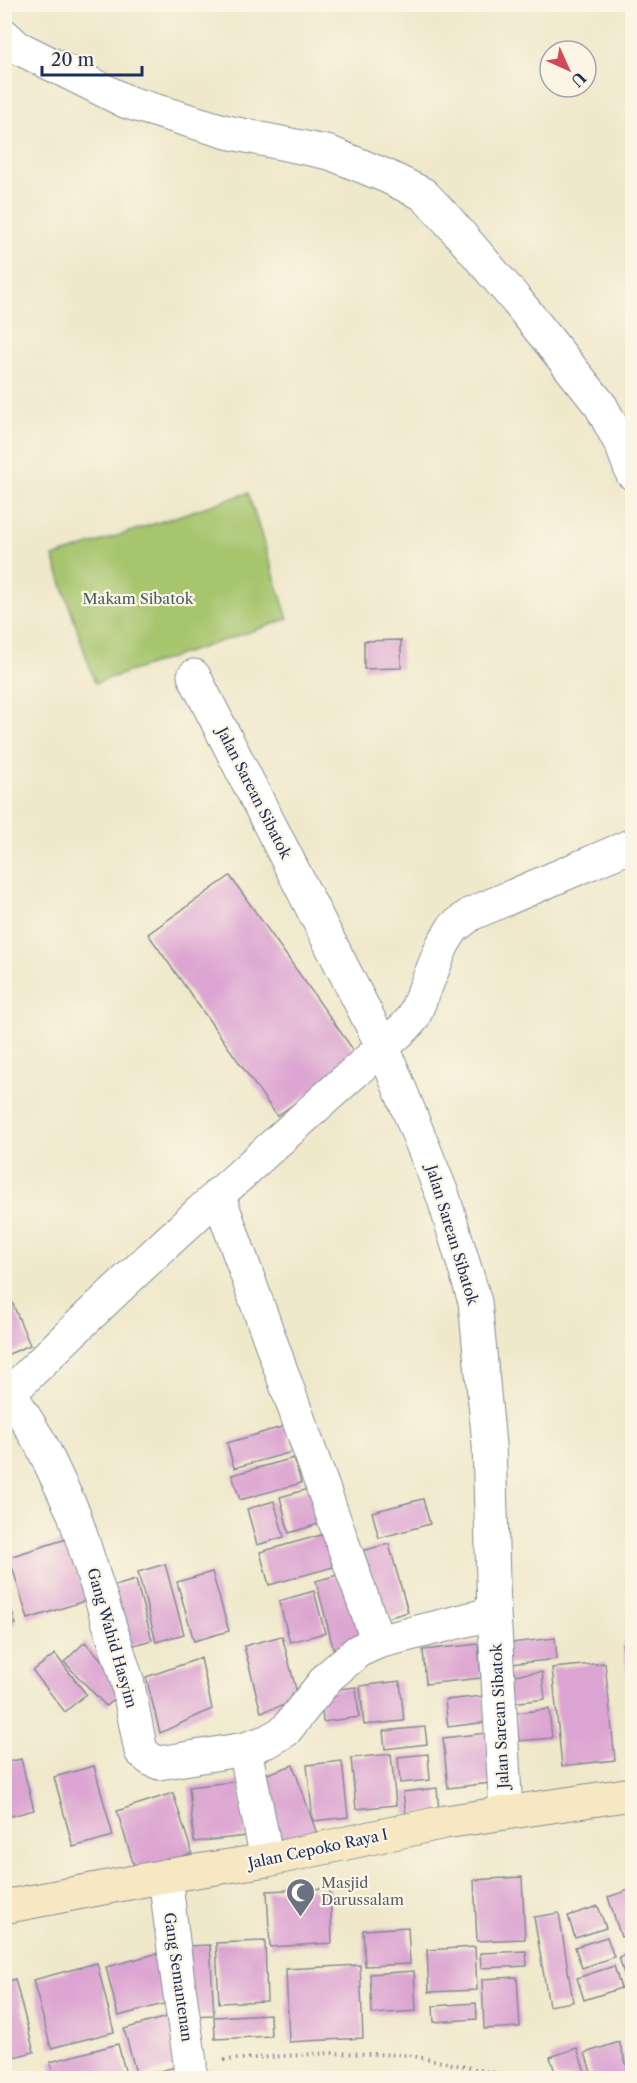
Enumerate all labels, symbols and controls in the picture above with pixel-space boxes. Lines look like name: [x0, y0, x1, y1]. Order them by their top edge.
scale bar: [42, 39, 142, 77]
north arrow: [538, 39, 598, 99]
text: 20 m: [51, 49, 95, 71]
text: U: [567, 68, 590, 91]
park label: Makam Sibatok: [83, 589, 195, 608]
street label: Jalan Sarean Sibatok: [212, 722, 296, 863]
street label: Jalan Sarean Sibatok: [422, 1161, 483, 1308]
street label: Gang Wahid Hasyim: [83, 1566, 142, 1710]
street label: Jalan Sarean Sibatok: [486, 1642, 513, 1791]
street label: Jalan Cepoko Raya I: [244, 1824, 389, 1873]
place label: Masjid Darussalam: [321, 1873, 404, 1909]
mosque icon: Masjid Darussalam: [284, 1876, 316, 1918]
street label: Gang Semantenan: [160, 1911, 197, 2043]

